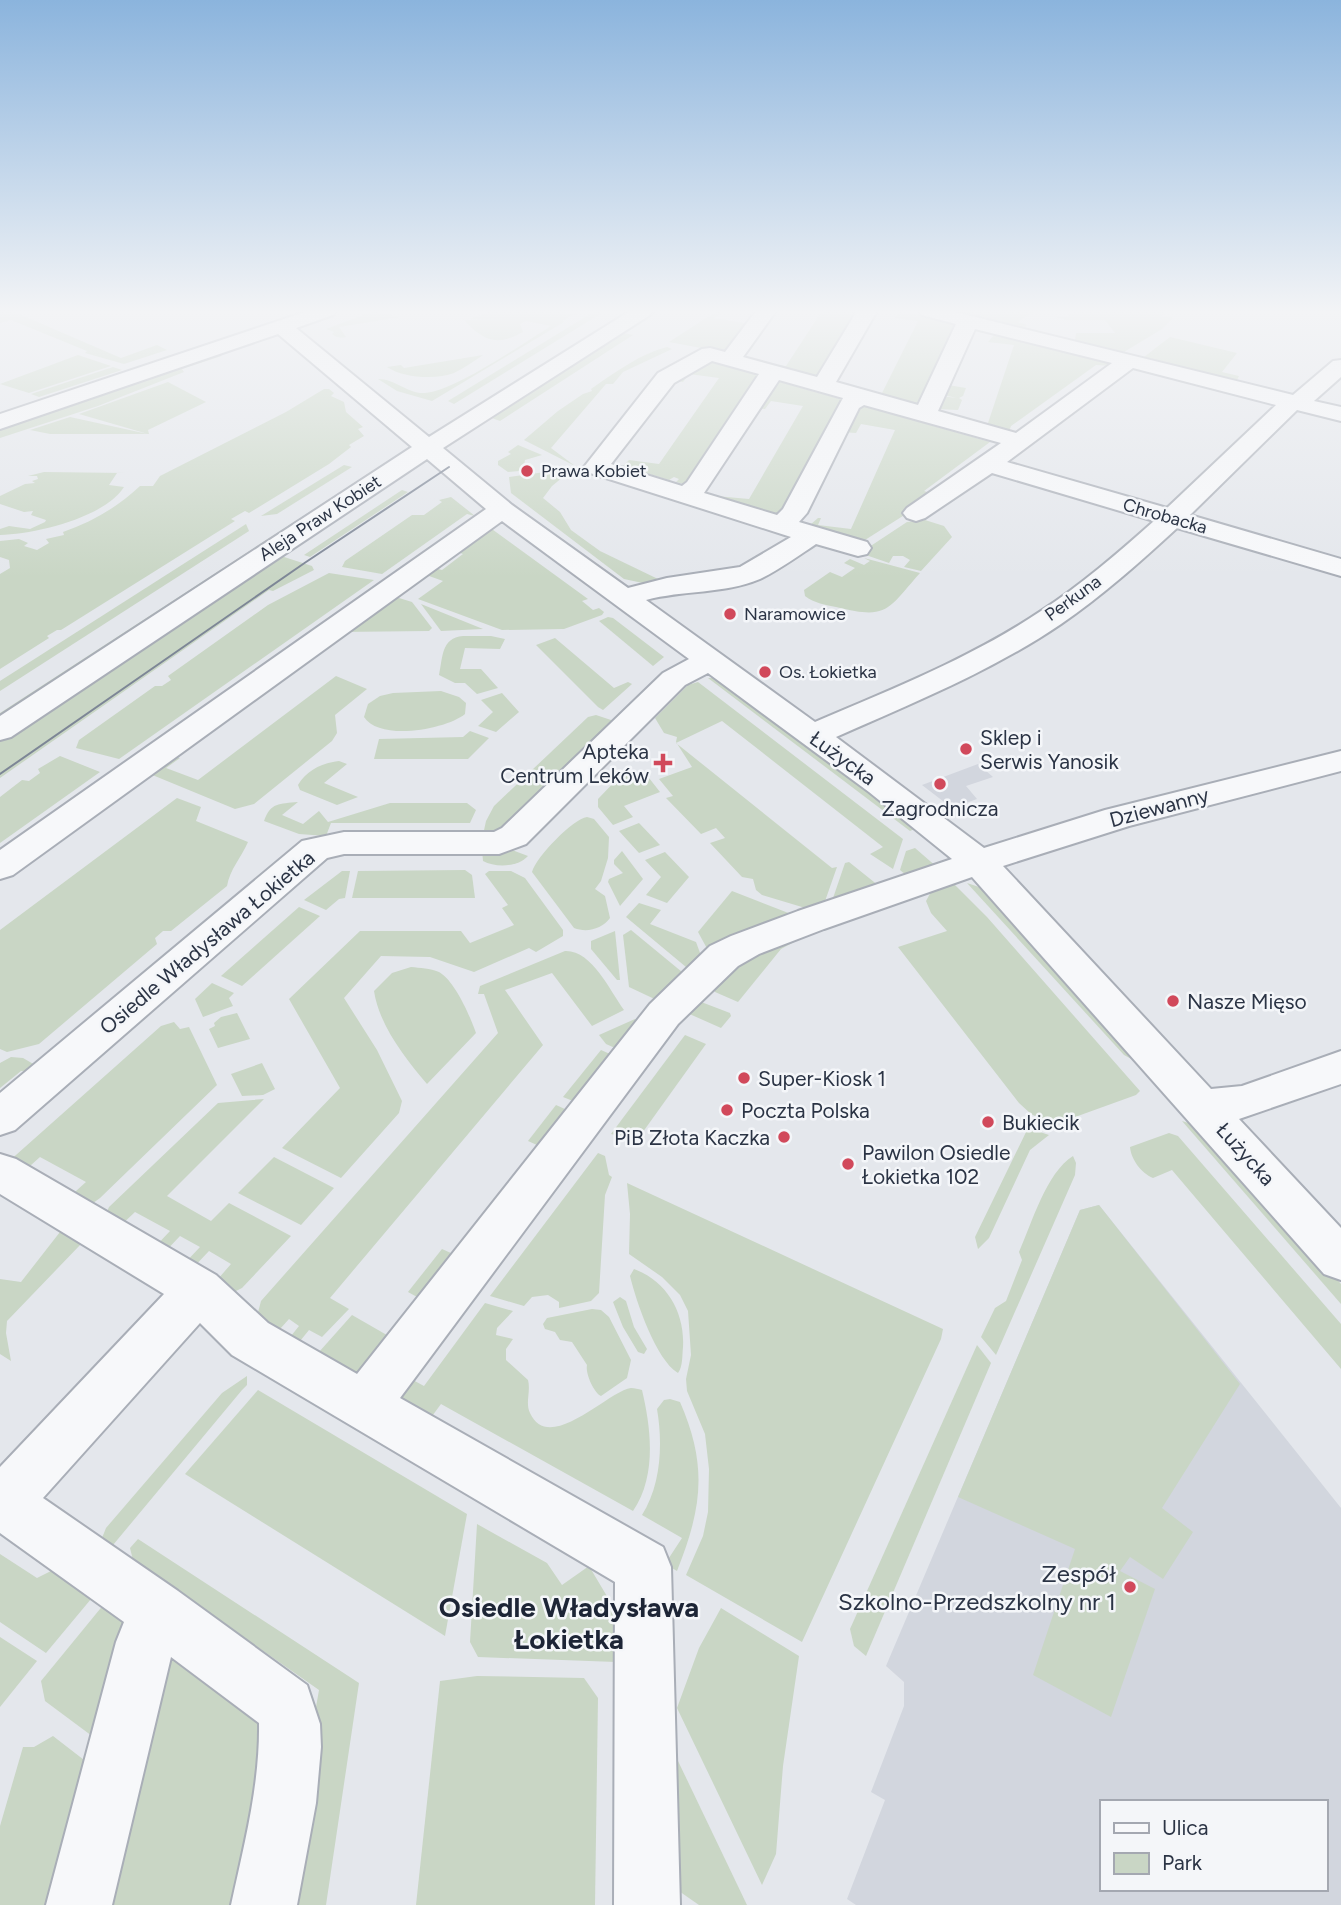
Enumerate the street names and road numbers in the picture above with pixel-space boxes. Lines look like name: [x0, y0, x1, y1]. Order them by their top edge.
street label: Aleja Praw Kobiet: [255, 470, 385, 566]
street label: Chrobacka: [1120, 493, 1210, 539]
street label: Perkuna: [1041, 570, 1105, 626]
street label: Łużycka: [805, 726, 881, 790]
street label: Dziewanny: [1106, 782, 1212, 832]
street label: Osiedle Władysława Łokietka: [94, 845, 320, 1039]
street label: Łużycka: [1211, 1117, 1281, 1191]

